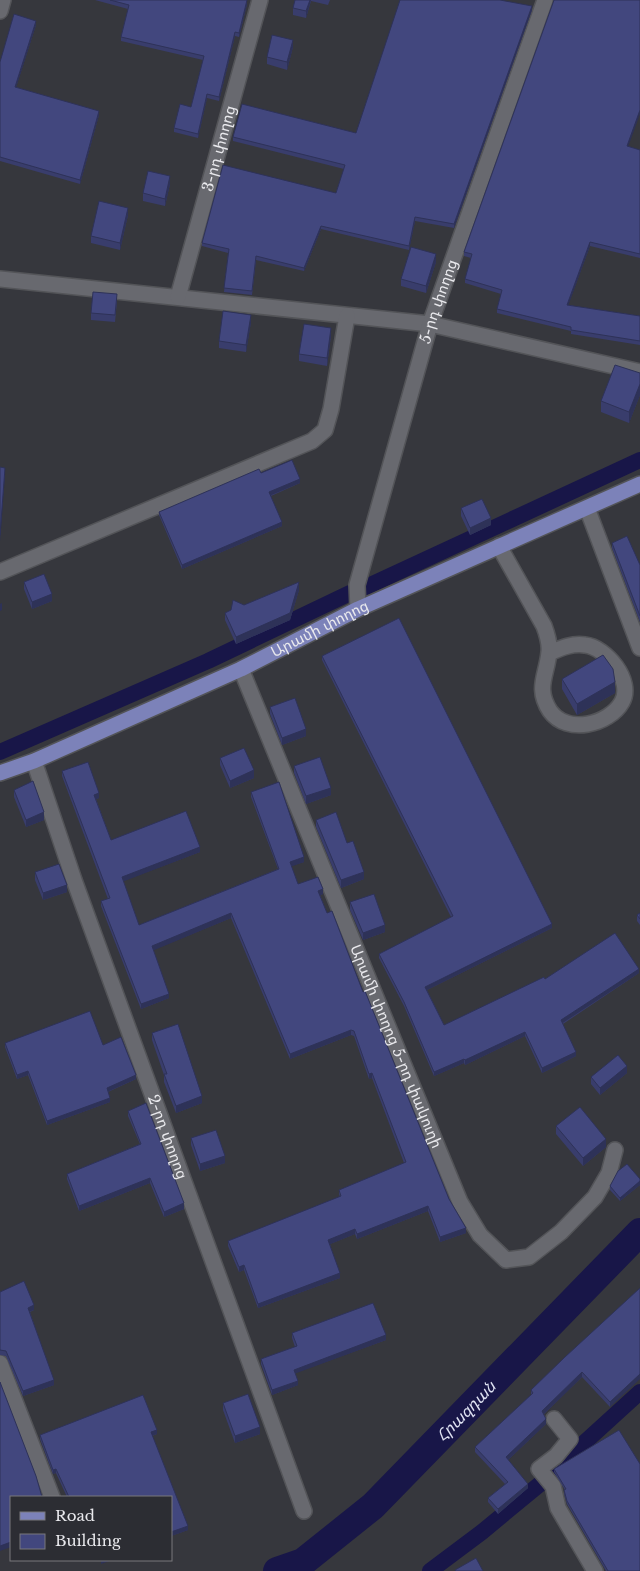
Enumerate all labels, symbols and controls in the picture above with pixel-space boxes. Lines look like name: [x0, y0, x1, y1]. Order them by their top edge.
street label: 3-րդ փողոց: [198, 103, 239, 194]
street label: 5-րդ փողոց: [415, 257, 461, 346]
street label: Արամի փողոց: [267, 596, 371, 661]
street label: Արամի փողոց 5-րդ փակուղի: [346, 941, 447, 1151]
street label: 2-րդ փողոց: [144, 1092, 192, 1182]
water label: Հրազդան: [432, 1375, 501, 1445]
legend: [10, 1496, 172, 1561]
text: Road: [55, 1506, 95, 1525]
text: Building: [55, 1531, 122, 1550]

